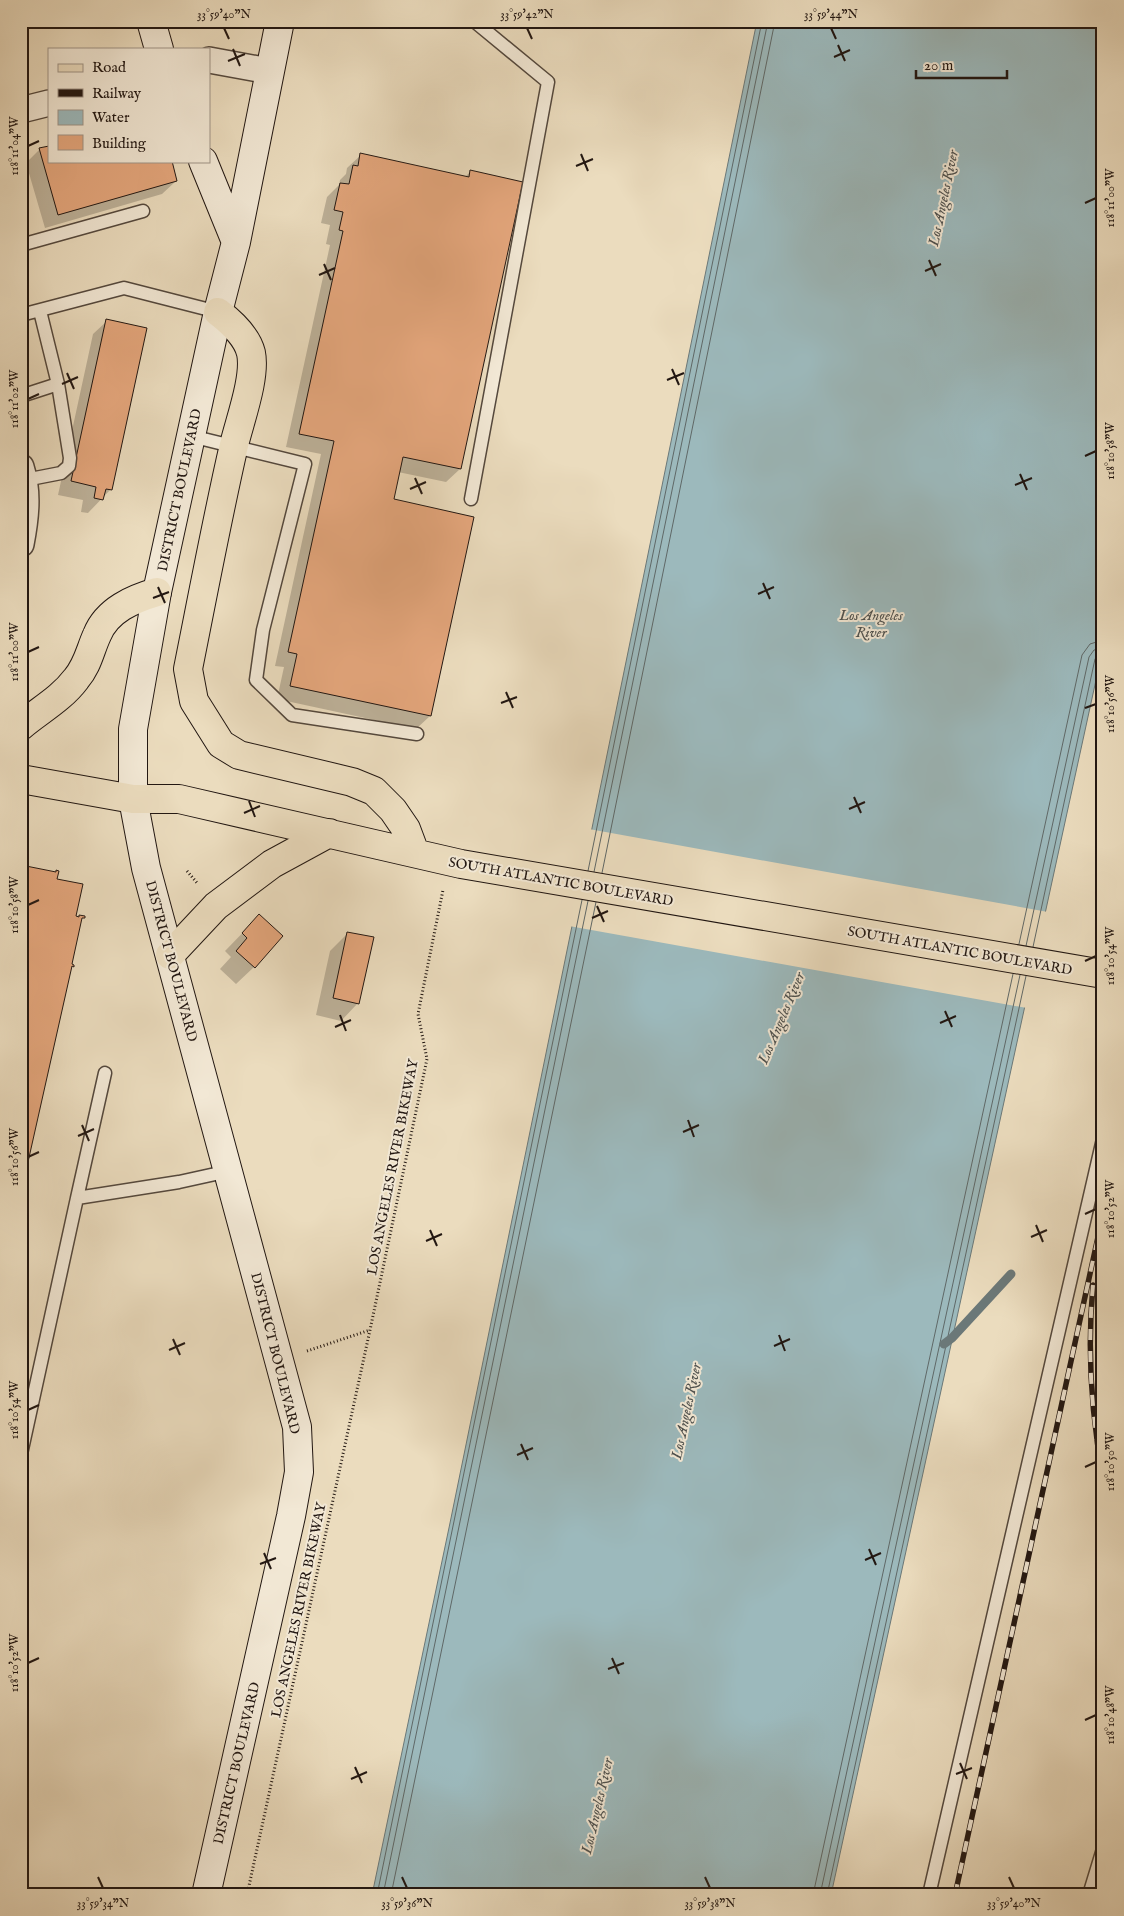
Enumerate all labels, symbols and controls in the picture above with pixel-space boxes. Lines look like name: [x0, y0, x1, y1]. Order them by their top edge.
text: 33°59'40"N: [197, 7, 252, 22]
text: 33°59'42"N: [500, 7, 554, 22]
text: 33°59'44"N: [804, 7, 858, 22]
legend: [48, 48, 210, 162]
scale bar: [916, 48, 1008, 80]
text: 20 m: [924, 56, 954, 75]
text: Road: [92, 58, 127, 77]
text: Railway: [92, 84, 142, 103]
text: Water: [92, 108, 130, 127]
text: 118°11'04"W: [7, 116, 22, 175]
text: Building: [92, 134, 147, 153]
water label: Los Angeles River: [924, 147, 964, 249]
text: 118°11'00"W: [1103, 168, 1118, 227]
text: 118°11'02"W: [7, 369, 22, 428]
street label: DISTRICT BOULEVARD: [154, 407, 206, 573]
text: 118°10'58"W: [1103, 422, 1118, 480]
water label: Los Angeles River: [838, 606, 903, 642]
text: 118°11'00"W: [7, 622, 22, 681]
text: 118°10'56"W: [1103, 675, 1118, 733]
street label: SOUTH ATLANTIC BOULEVARD: [447, 853, 675, 911]
text: 118°10'58"W: [7, 876, 22, 934]
street label: DISTRICT BOULEVARD: [141, 879, 201, 1044]
street label: SOUTH ATLANTIC BOULEVARD: [846, 922, 1074, 980]
text: 118°10'54"W: [1103, 926, 1118, 985]
water label: Los Angeles River: [753, 969, 811, 1068]
street label: LOS ANGELES RIVER BIKEWAY: [363, 1056, 423, 1277]
text: 118°10'56"W: [7, 1128, 22, 1186]
text: 118°10'52"W: [1103, 1179, 1118, 1238]
street label: DISTRICT BOULEVARD: [246, 1270, 304, 1436]
water label: Los Angeles River: [667, 1360, 707, 1462]
text: 118°10'54"W: [7, 1380, 22, 1439]
text: 118°10'50"W: [1103, 1432, 1118, 1491]
street label: LOS ANGELES RIVER BIKEWAY: [267, 1500, 331, 1719]
text: 118°10'52"W: [7, 1633, 22, 1692]
street label: DISTRICT BOULEVARD: [210, 1680, 264, 1846]
text: 118°10'48"W: [1103, 1685, 1118, 1745]
water label: Los Angeles River: [577, 1755, 619, 1857]
text: 33°59'34"N: [77, 1896, 130, 1911]
text: 33°59'36"N: [381, 1896, 433, 1911]
text: 33°59'38"N: [684, 1896, 736, 1911]
text: 33°59'40"N: [987, 1896, 1042, 1911]

